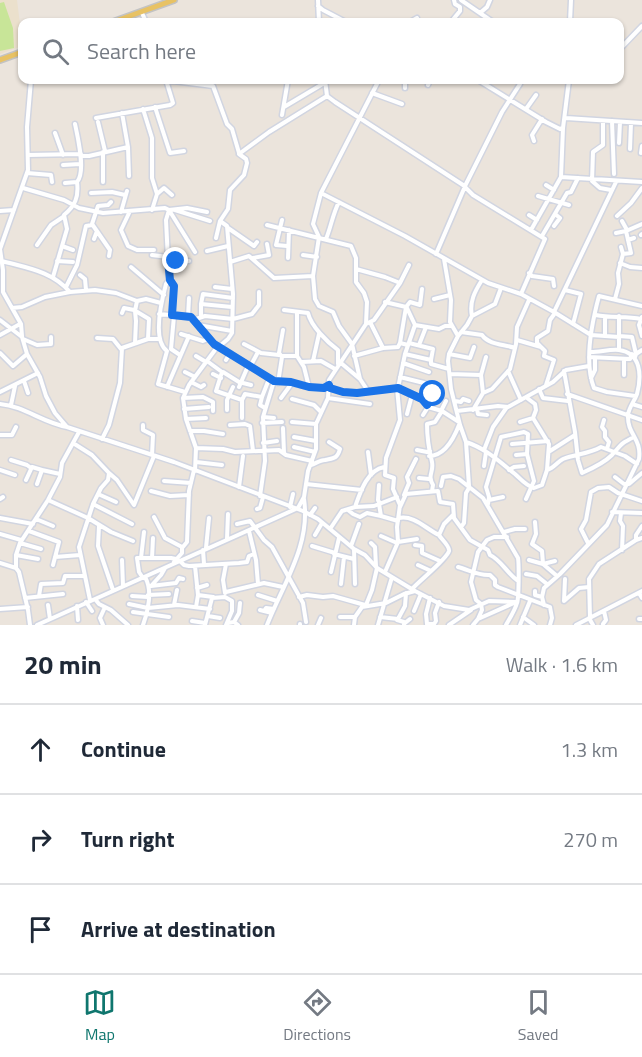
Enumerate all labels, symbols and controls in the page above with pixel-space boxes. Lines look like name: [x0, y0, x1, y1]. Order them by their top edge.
search box: [18, 18, 624, 84]
text: Search here: [87, 34, 196, 68]
icon: search: [39, 35, 72, 68]
route end: [162, 247, 188, 273]
route start: [419, 380, 445, 406]
text: 20 min: [24, 645, 102, 684]
text: Walk · 1.6 km: [506, 649, 618, 680]
text: Continue: [81, 732, 166, 766]
icon: ahead: [24, 733, 57, 766]
text: 1.3 km: [561, 734, 618, 765]
text: Turn right: [81, 822, 175, 856]
icon: right: [24, 823, 57, 856]
text: 270 m: [563, 824, 618, 855]
text: Arrive at destination: [81, 912, 276, 946]
icon: arrive: [24, 913, 57, 946]
tab: Map: [83, 986, 116, 1046]
tab: Directions: [283, 986, 351, 1046]
tab: Saved: [518, 986, 559, 1046]

